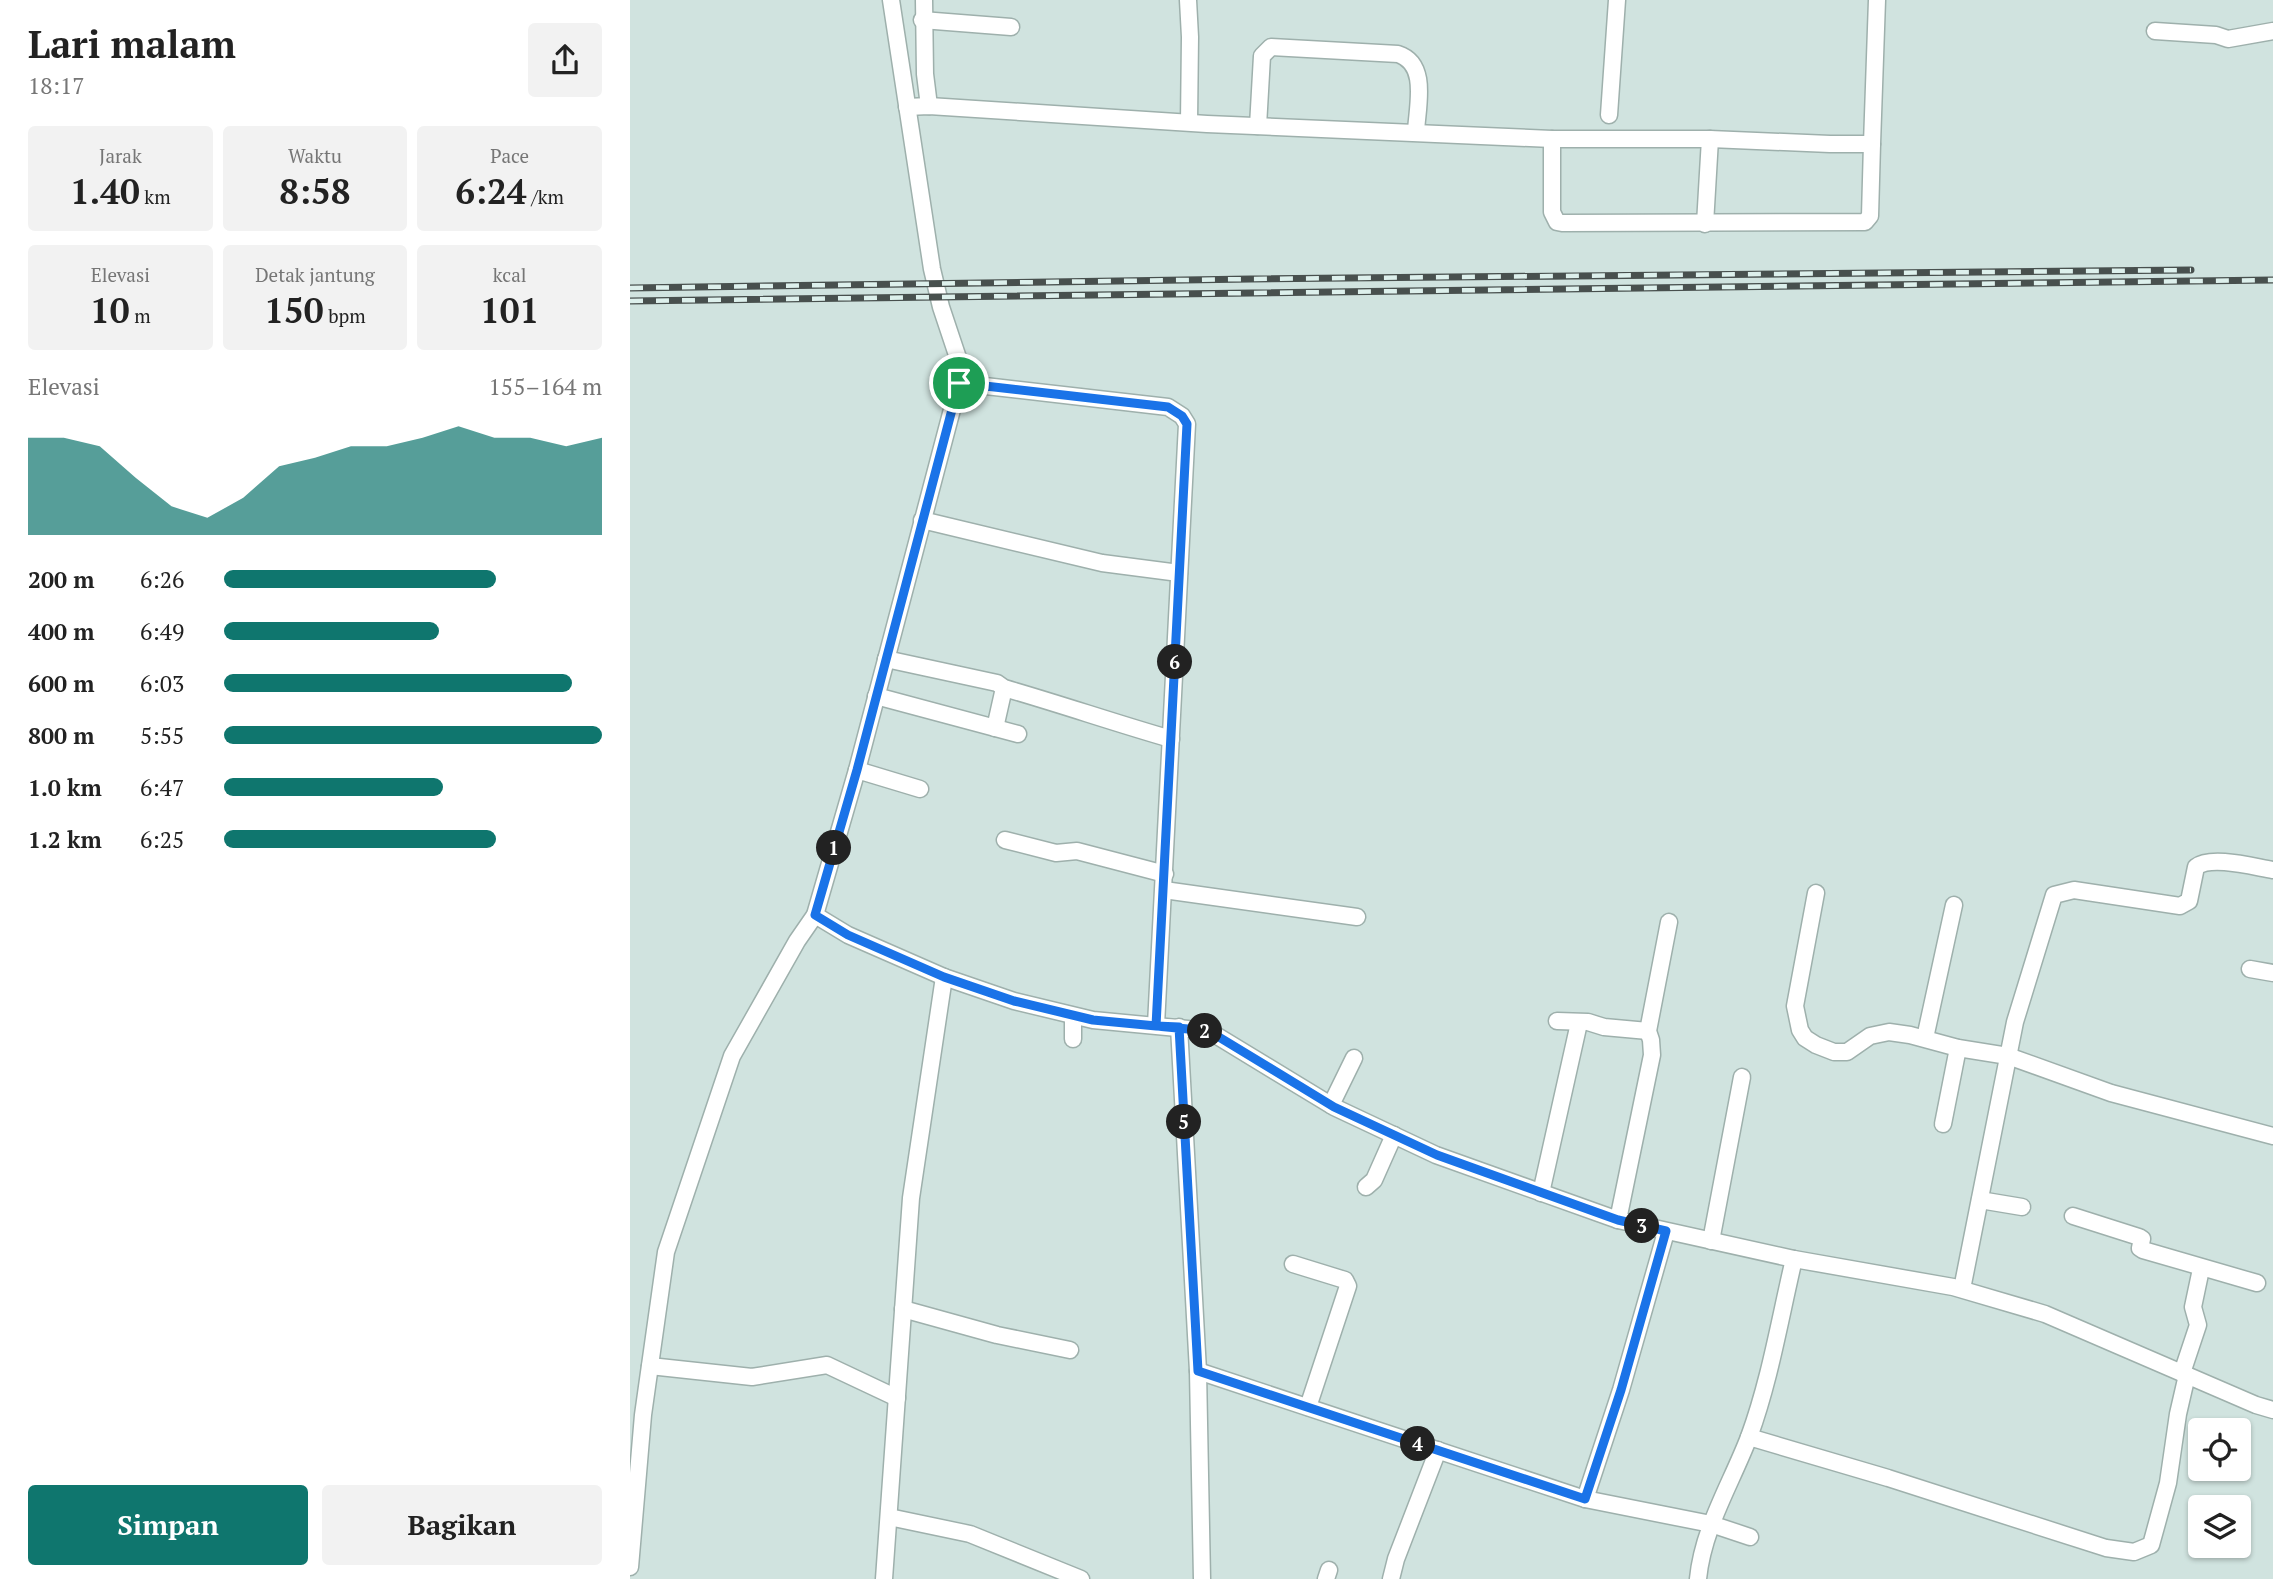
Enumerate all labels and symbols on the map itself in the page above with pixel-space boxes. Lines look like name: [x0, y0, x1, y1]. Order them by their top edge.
pin: [929, 353, 989, 413]
pin: 6: [1158, 644, 1192, 680]
pin: 1: [816, 830, 852, 866]
pin: 2: [1188, 1014, 1222, 1048]
pin: 5: [1166, 1104, 1202, 1140]
pin: 3: [1625, 1208, 1660, 1244]
pin: 4: [1400, 1426, 1436, 1462]

